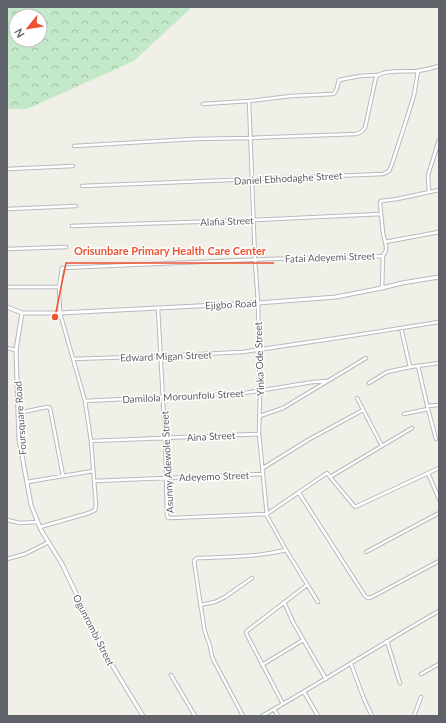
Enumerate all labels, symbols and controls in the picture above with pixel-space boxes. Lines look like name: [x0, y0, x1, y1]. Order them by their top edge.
north arrow: [8, 8, 48, 48]
text: N: [11, 26, 27, 40]
street label: Daniel Ebhodaghe Street: [233, 169, 343, 187]
street label: Alafia Street: [200, 214, 254, 228]
callout: Orisunbare Primary Health Care Center: [66, 240, 274, 263]
text: Orisunbare Primary Health Care Center: [74, 244, 267, 257]
street label: Fatai Adeyemi Street: [285, 249, 376, 265]
street label: Ejigbo Road: [205, 297, 257, 311]
street label: Yinka Ode Street: [252, 321, 266, 396]
street label: Edward Migan Street: [120, 348, 212, 364]
street label: Foursquare Road: [11, 381, 29, 455]
street label: Damilola Morounfolu Street: [122, 387, 245, 405]
street label: Asunny Adewole Street: [158, 410, 176, 513]
street label: Aina Street: [186, 429, 236, 443]
street label: Adeyemo Street: [179, 469, 250, 483]
street label: Ogunrombi Street: [71, 592, 117, 668]

